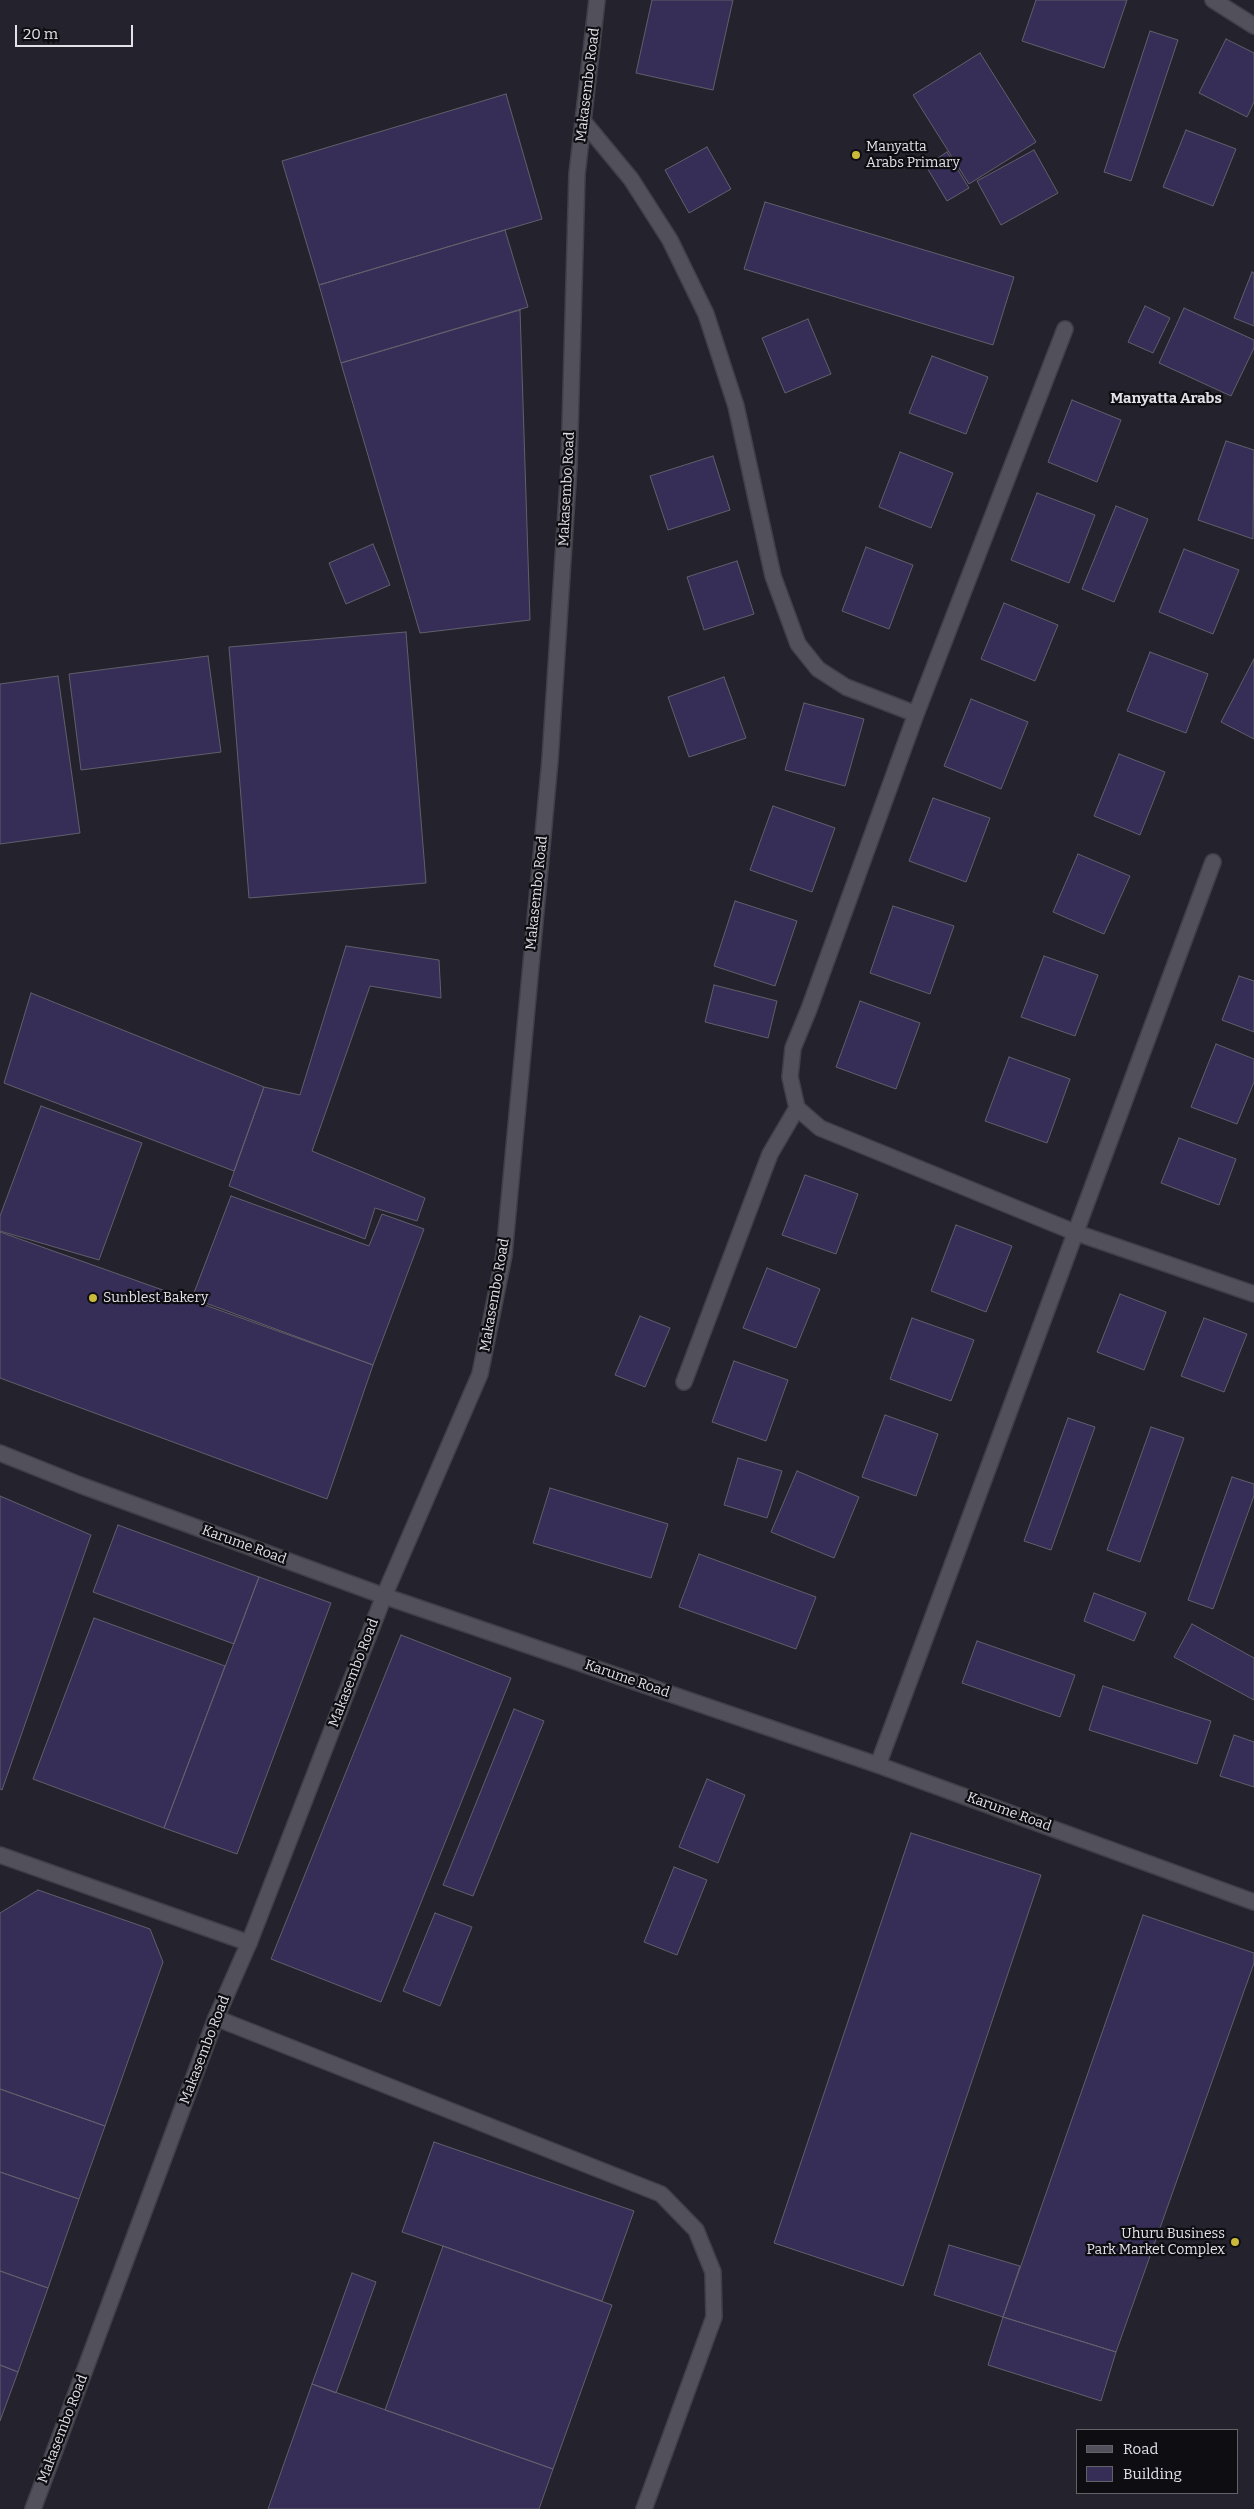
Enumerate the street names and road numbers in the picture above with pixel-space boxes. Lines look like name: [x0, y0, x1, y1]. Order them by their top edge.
street label: Makasembo Road: [573, 27, 603, 143]
street label: Makasembo Road: [556, 431, 578, 547]
street label: Makasembo Road: [523, 835, 551, 951]
street label: Makasembo Road: [477, 1237, 513, 1353]
street label: Karume Road: [200, 1522, 288, 1568]
street label: Makasembo Road: [326, 1616, 382, 1730]
street label: Karume Road: [582, 1657, 672, 1701]
street label: Karume Road: [965, 1789, 1053, 1835]
street label: Makasembo Road: [177, 1993, 233, 2107]
street label: Makasembo Road: [35, 2372, 91, 2486]

